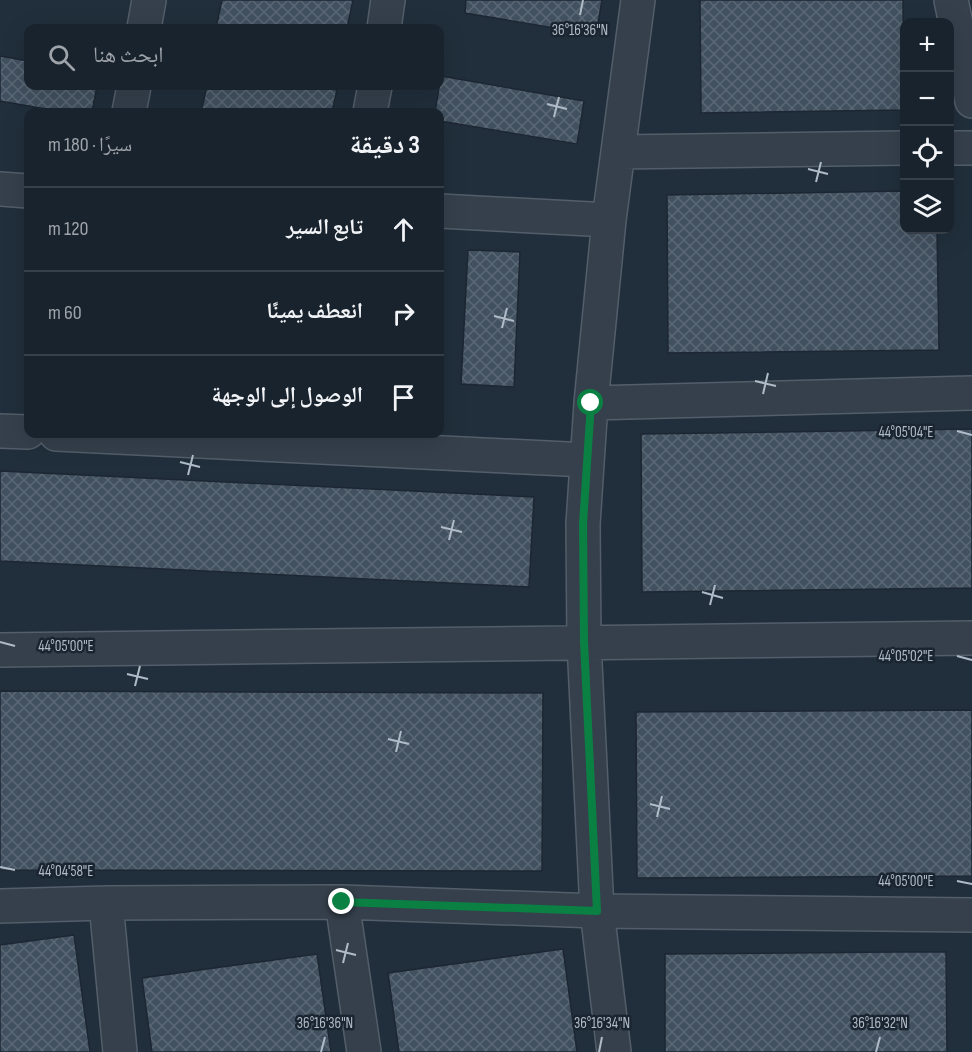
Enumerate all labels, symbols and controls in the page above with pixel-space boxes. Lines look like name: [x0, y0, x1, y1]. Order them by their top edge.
map controls: [900, 18, 954, 234]
button: +: [900, 18, 954, 72]
text: 36°16'36"N: [552, 21, 608, 40]
search box: [24, 24, 444, 90]
icon: search: [45, 41, 78, 74]
text: ابحث هنا: [93, 42, 164, 69]
button: −: [900, 72, 954, 126]
button: locate: [900, 126, 954, 180]
text: 3 دقيقة: [350, 130, 420, 161]
text: سيرًا · 180 m: [48, 133, 132, 157]
button: layers: [900, 180, 954, 234]
icon: ahead: [387, 213, 420, 246]
text: تابع السير: [286, 214, 363, 241]
text: 120 m: [48, 217, 88, 241]
icon: right: [387, 297, 420, 330]
text: انعطف يمينًا: [266, 298, 363, 325]
text: 60 m: [48, 301, 82, 325]
icon: arrive: [387, 381, 420, 414]
text: الوصول إلى الوجهة: [211, 382, 363, 409]
route start: [577, 389, 603, 415]
text: 44°05'04"E: [878, 423, 934, 442]
text: 44°05'00"E: [38, 637, 94, 656]
text: 44°05'02"E: [878, 647, 934, 666]
text: 44°04'58"E: [39, 862, 93, 881]
text: 44°05'00"E: [878, 872, 934, 891]
route end: [328, 888, 354, 914]
text: 36°16'36"N: [297, 1014, 353, 1033]
text: 36°16'34"N: [574, 1014, 630, 1033]
text: 36°16'32"N: [852, 1014, 908, 1033]

